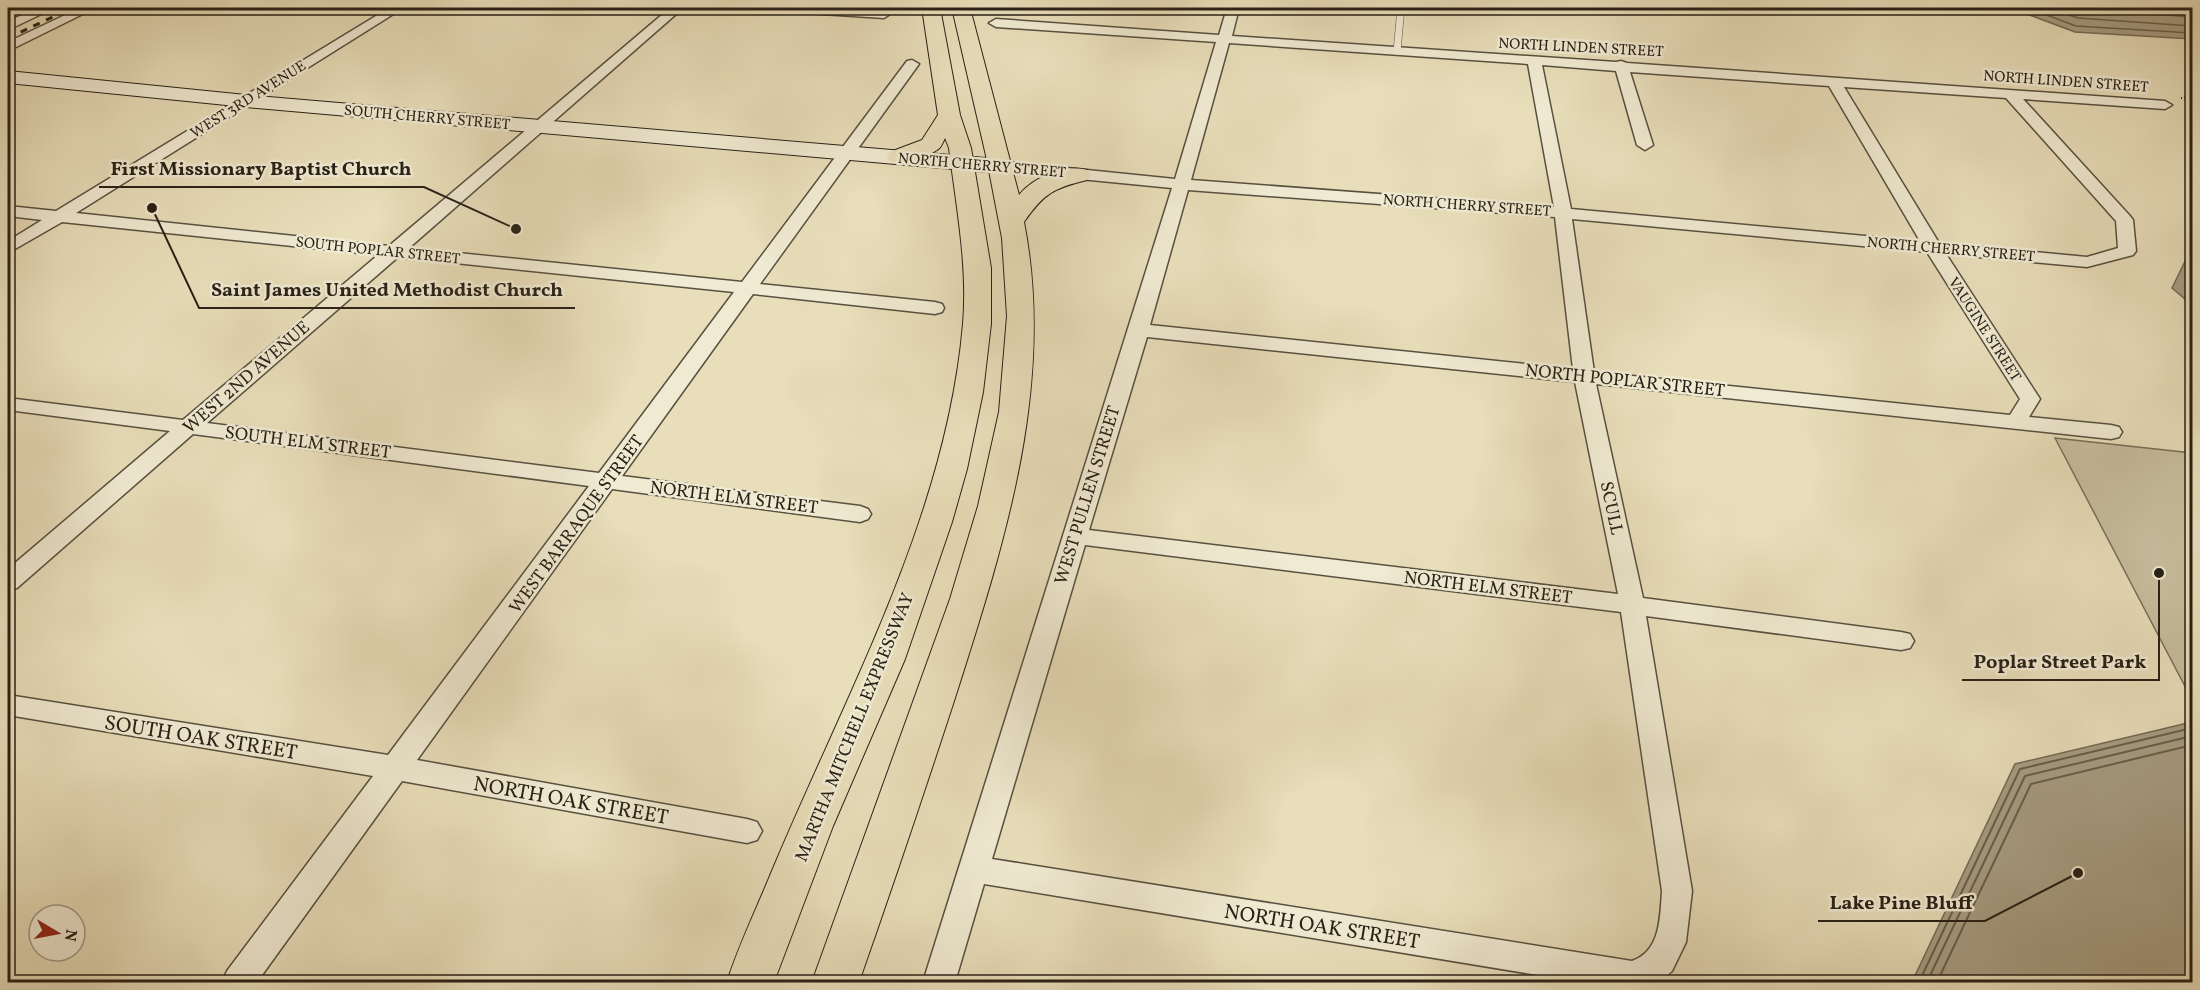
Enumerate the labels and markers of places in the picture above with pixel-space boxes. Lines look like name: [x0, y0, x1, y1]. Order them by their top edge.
callout: First Missionary Baptist Church: [99, 149, 424, 187]
callout: Saint James United Methodist Church: [199, 270, 575, 308]
callout: Poplar Street Park: [1962, 642, 2159, 680]
callout: Lake Pine Bluff: [1818, 883, 1985, 921]

